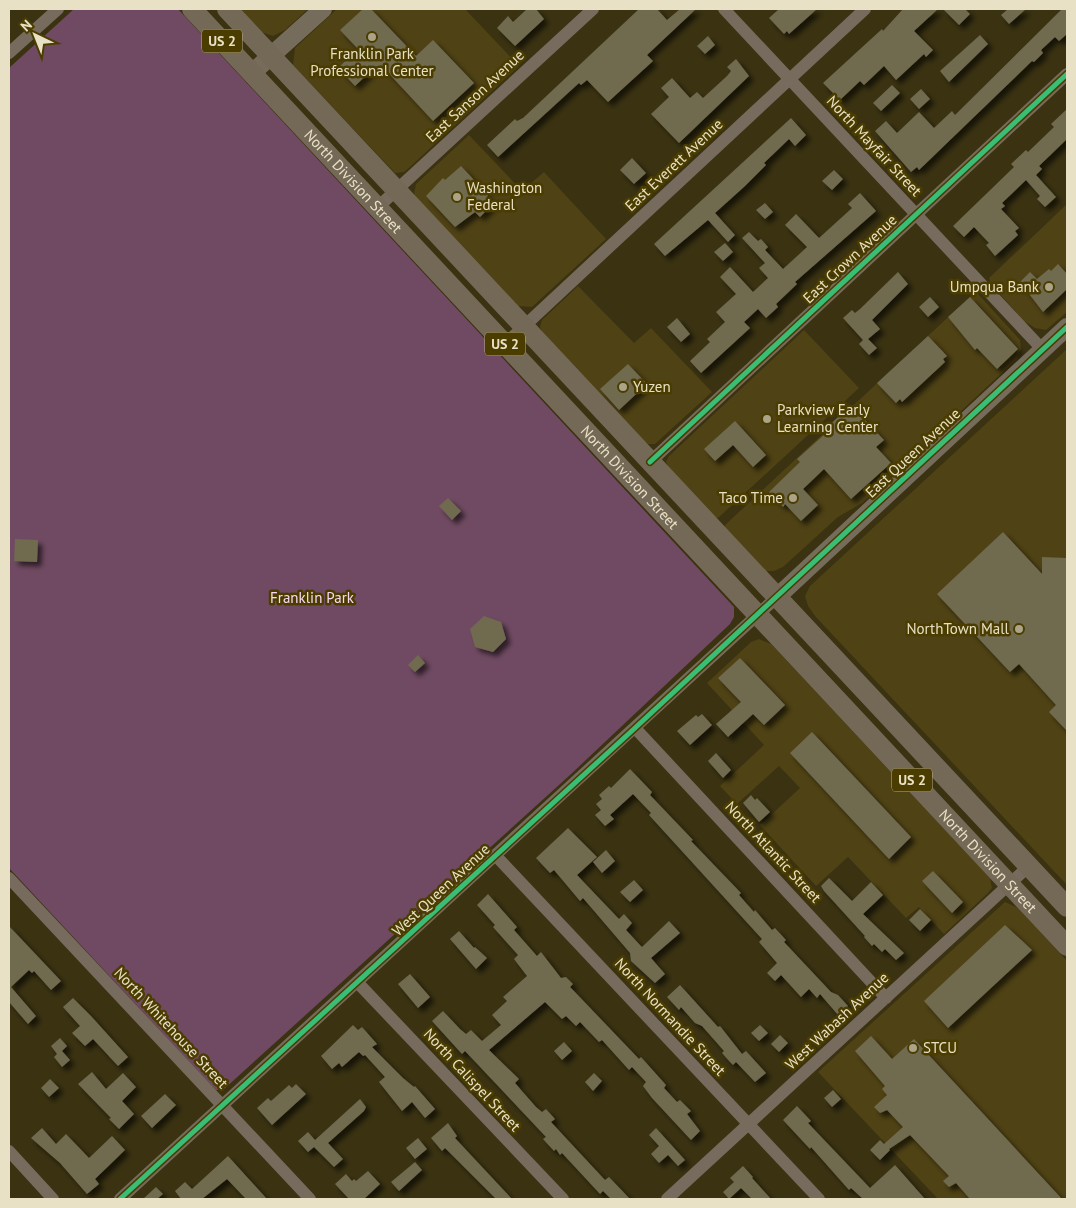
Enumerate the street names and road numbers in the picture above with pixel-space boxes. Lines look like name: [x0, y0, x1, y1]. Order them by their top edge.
road number: US 2: [202, 29, 242, 52]
street label: East Sanson Avenue: [422, 45, 528, 146]
street label: North Mayfair Street: [823, 91, 926, 200]
street label: East Everett Avenue: [621, 114, 727, 215]
street label: North Division Street: [300, 125, 407, 237]
street label: East Crown Avenue: [799, 210, 901, 307]
road number: US 2: [485, 332, 525, 356]
street label: East Queen Avenue: [861, 404, 964, 501]
street label: North Division Street: [577, 421, 683, 533]
road number: US 2: [892, 768, 932, 792]
street label: North Atlantic Street: [721, 797, 825, 906]
street label: North Division Street: [935, 805, 1041, 917]
street label: West Queen Avenue: [388, 839, 494, 940]
street label: North Normandie Street: [611, 954, 730, 1079]
street label: North Whitehouse Street: [110, 963, 232, 1092]
street label: West Wabash Avenue: [781, 968, 892, 1073]
street label: North Calispel Street: [420, 1024, 525, 1135]

